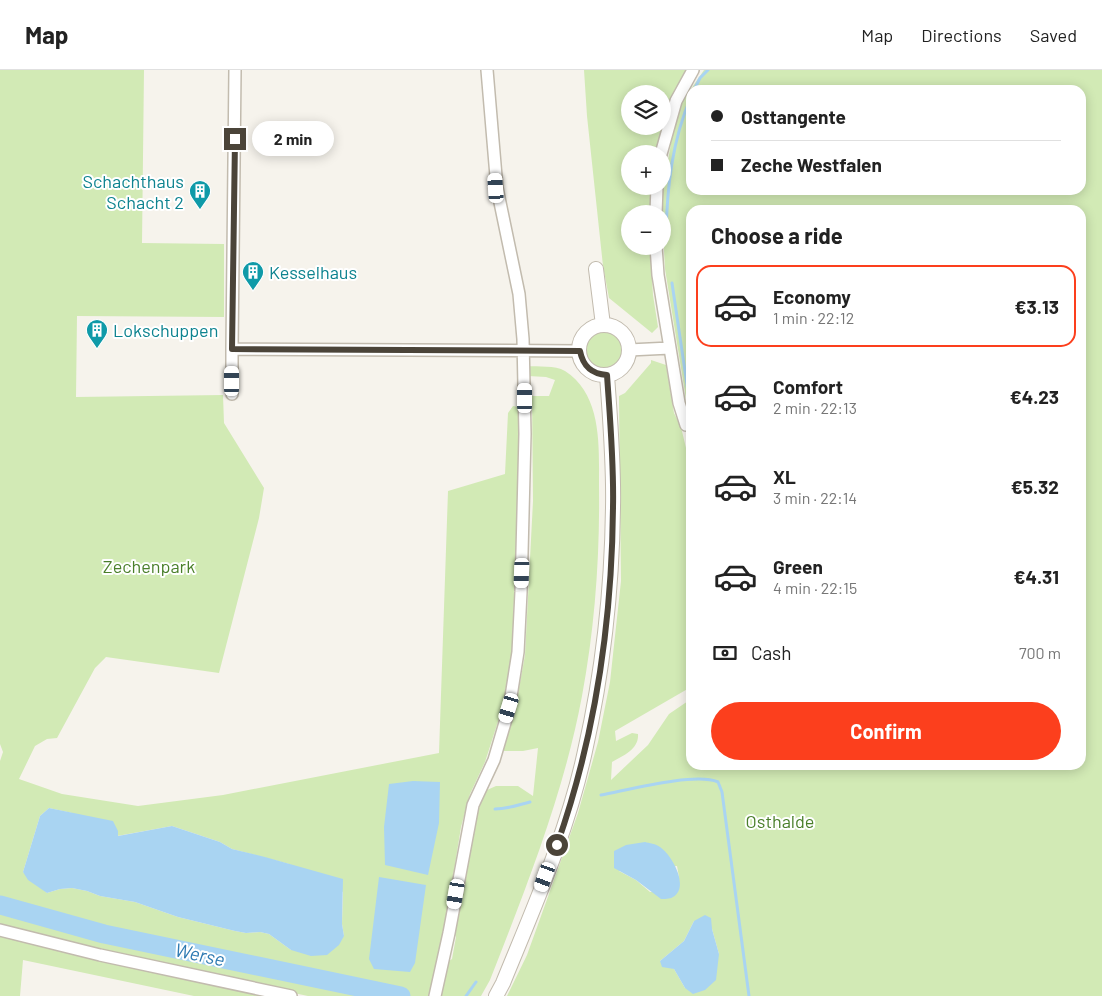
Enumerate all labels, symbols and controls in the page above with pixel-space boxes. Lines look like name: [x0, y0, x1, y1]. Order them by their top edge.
text: Map: [25, 20, 68, 49]
text: Map: [861, 24, 893, 46]
text: Directions: [921, 24, 1002, 46]
text: Saved: [1030, 24, 1077, 46]
map controls: [621, 85, 671, 255]
button: layers: [621, 85, 671, 135]
text: Osttangente: [741, 105, 846, 128]
callout: 2 min: [252, 122, 335, 156]
route end: [224, 128, 246, 150]
text: 2 min: [274, 129, 312, 148]
button: +: [621, 145, 671, 195]
text: Zeche Westfalen: [741, 153, 882, 176]
place label: Schachthaus Schacht 2: [82, 170, 184, 213]
car: [487, 173, 504, 203]
building icon: Schachthaus Schacht 2: [188, 179, 212, 210]
button: −: [621, 205, 671, 255]
text: Choose a ride: [711, 222, 843, 248]
building icon: Kesselhaus: [241, 260, 265, 291]
place label: Kesselhaus: [269, 261, 357, 283]
icon: car: [713, 284, 758, 329]
text: Economy: [773, 285, 851, 308]
text: €3.13: [1015, 295, 1059, 318]
text: 1 min · 22:12: [773, 308, 854, 327]
building icon: Lokschuppen: [85, 318, 109, 349]
place label: Lokschuppen: [113, 319, 218, 341]
car: [224, 366, 239, 396]
icon: car: [713, 374, 758, 419]
text: Comfort: [773, 375, 843, 398]
car: [517, 383, 532, 413]
text: €4.23: [1010, 385, 1059, 408]
text: 2 min · 22:13: [773, 398, 857, 417]
icon: car: [713, 464, 758, 509]
text: XL: [773, 465, 796, 488]
text: €5.32: [1011, 475, 1059, 498]
text: 3 min · 22:14: [773, 488, 857, 507]
icon: car: [713, 554, 758, 599]
park label: Zechenpark: [103, 555, 195, 577]
text: Green: [773, 555, 823, 578]
car: [513, 558, 530, 588]
text: €4.31: [1013, 565, 1059, 588]
text: 4 min · 22:15: [773, 578, 857, 597]
icon: cash: [711, 639, 739, 667]
text: Cash: [751, 641, 792, 664]
text: 700 m: [1019, 643, 1061, 662]
car: [497, 691, 520, 725]
button: Confirm: [711, 702, 1061, 760]
park label: Osthalde: [746, 810, 814, 832]
route start: [546, 834, 568, 856]
car: [532, 860, 557, 894]
car: [446, 878, 465, 910]
water label: Werse: [173, 938, 227, 971]

